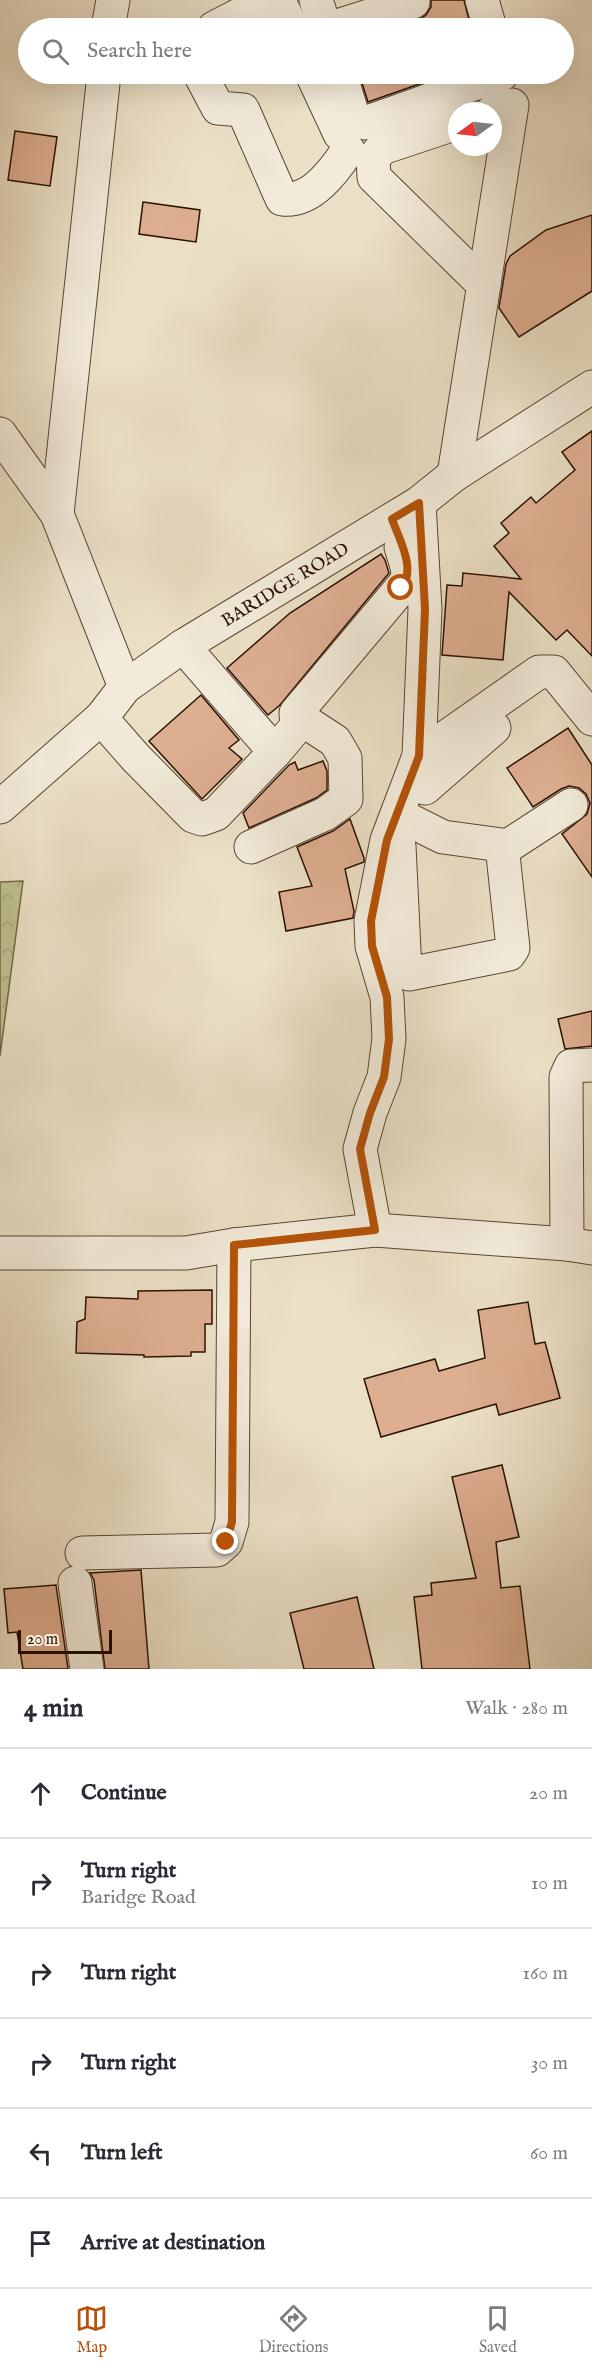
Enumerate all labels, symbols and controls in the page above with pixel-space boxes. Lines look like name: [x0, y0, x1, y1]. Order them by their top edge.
search box: [18, 18, 574, 84]
icon: search: [39, 35, 72, 68]
text: Search here: [87, 37, 192, 65]
north arrow: [448, 102, 502, 156]
street label: BARIDGE ROAD: [218, 538, 354, 633]
route start: [387, 574, 413, 600]
route end: [212, 1528, 238, 1554]
scale bar: [18, 1627, 112, 1654]
text: 20 m: [27, 1630, 58, 1650]
text: 4 min: [24, 1692, 83, 1725]
text: Walk · 280 m: [465, 1696, 568, 1721]
icon: ahead: [24, 1777, 57, 1810]
text: Continue: [81, 1779, 167, 1807]
text: 20 m: [529, 1781, 568, 1806]
text: Turn right: [81, 1857, 176, 1885]
icon: right: [24, 1867, 57, 1900]
text: 10 m: [531, 1871, 568, 1896]
text: Baridge Road: [81, 1885, 196, 1910]
icon: right: [24, 1957, 57, 1990]
text: Turn right: [81, 1959, 176, 1987]
text: 160 m: [522, 1961, 568, 1986]
icon: right: [24, 2047, 57, 2080]
text: Turn right: [81, 2049, 176, 2077]
text: 30 m: [531, 2051, 568, 2076]
icon: left: [24, 2137, 57, 2170]
text: Turn left: [81, 2139, 163, 2167]
text: 60 m: [530, 2141, 568, 2166]
icon: arrive: [24, 2227, 57, 2260]
text: Arrive at destination: [81, 2229, 265, 2257]
tab: Map: [75, 2302, 108, 2358]
tab: Directions: [259, 2302, 328, 2358]
tab: Saved: [479, 2302, 517, 2358]

